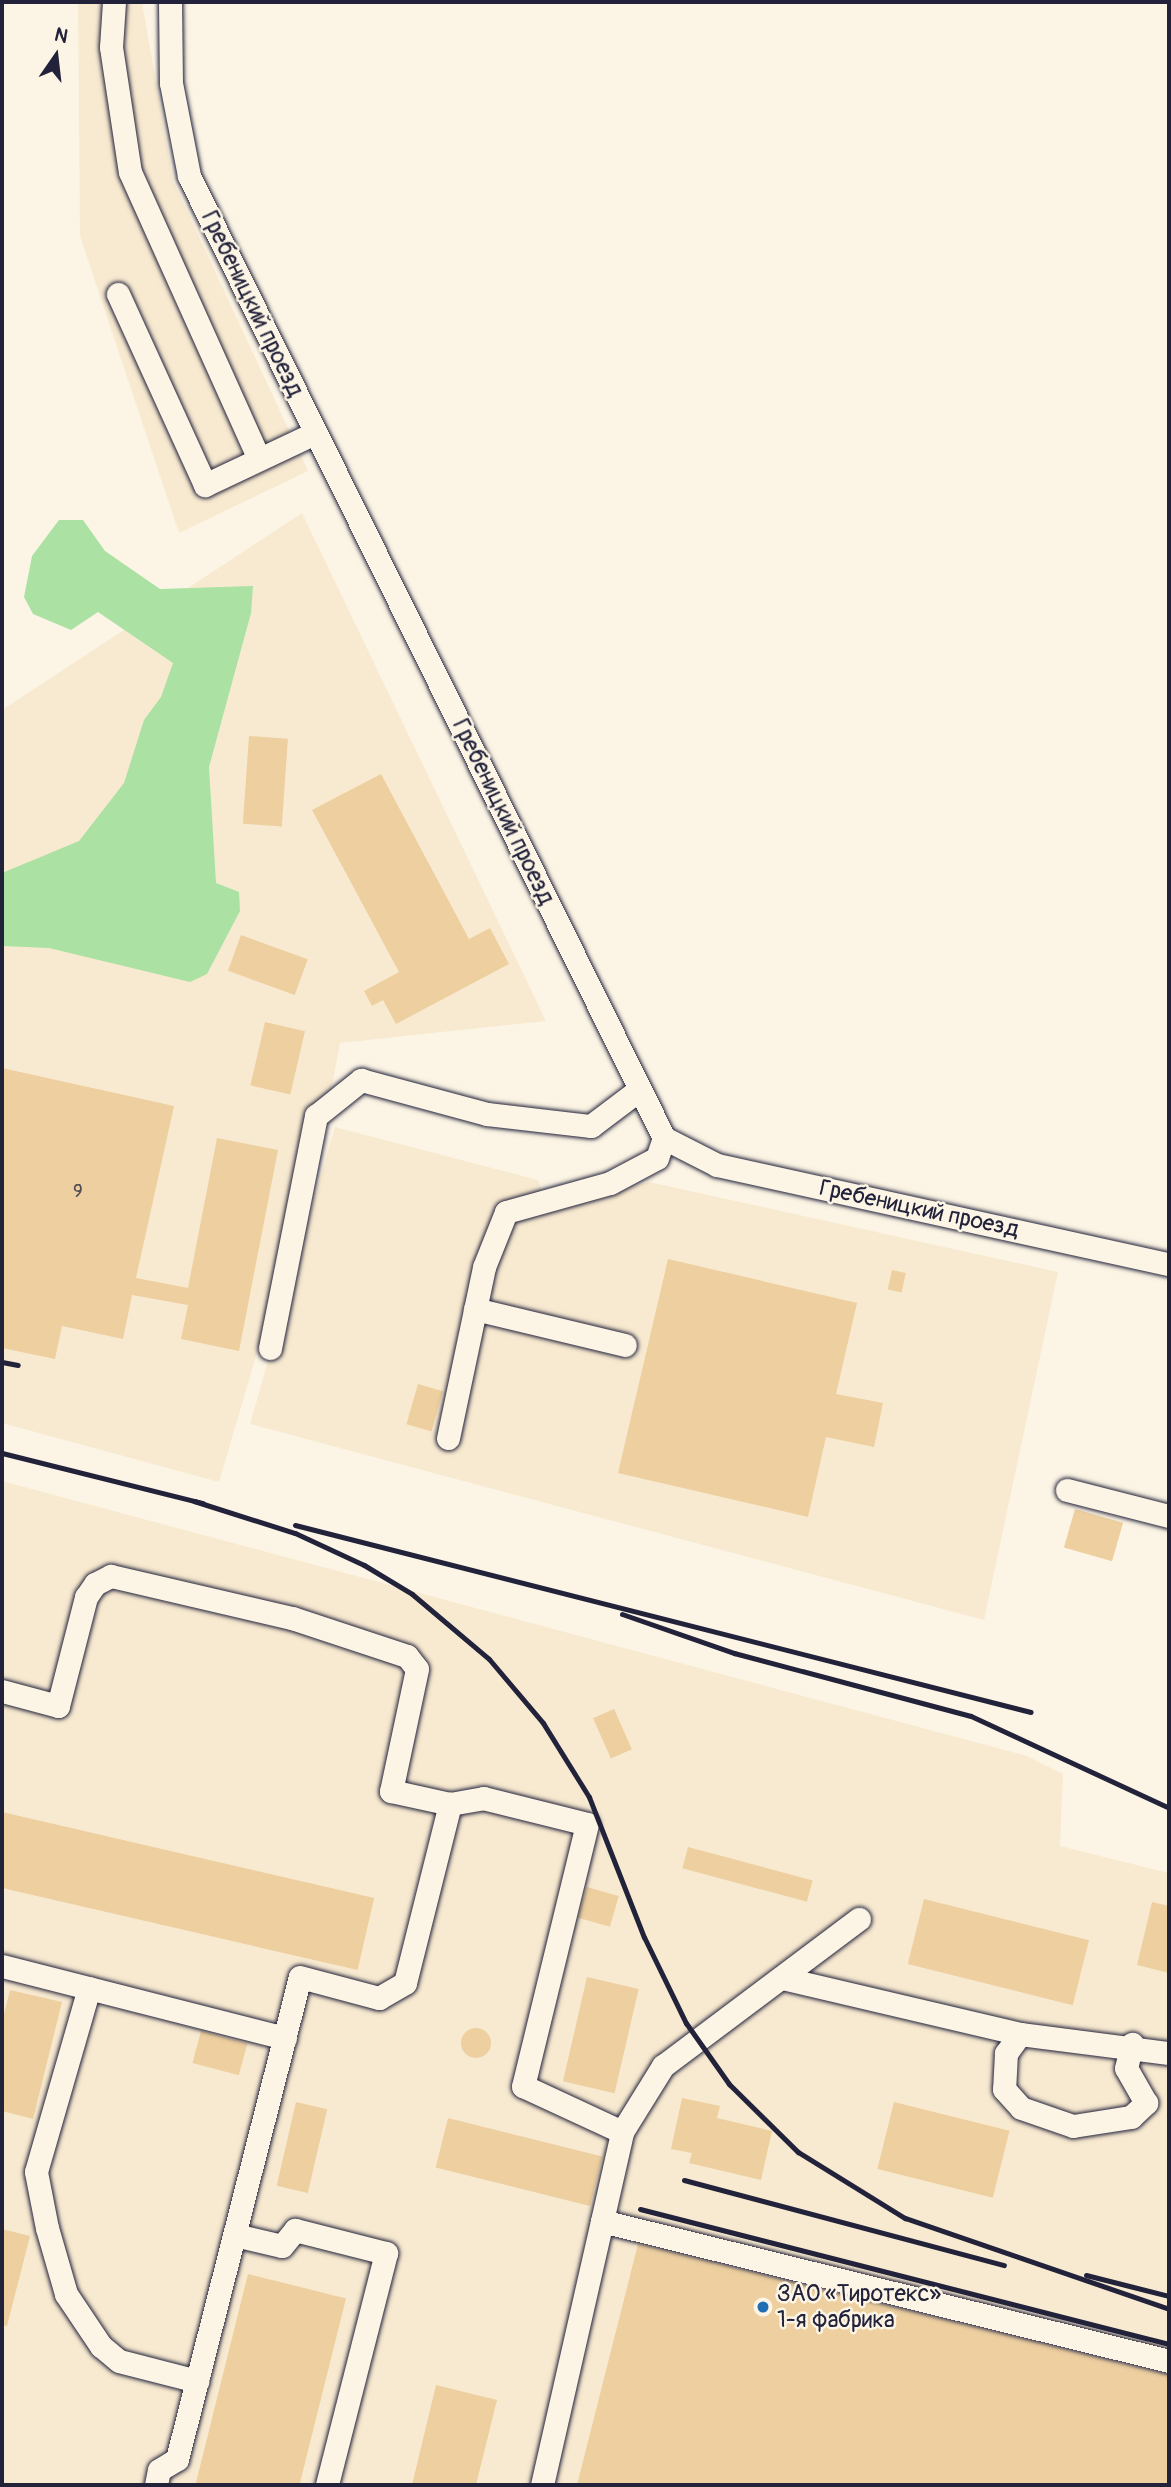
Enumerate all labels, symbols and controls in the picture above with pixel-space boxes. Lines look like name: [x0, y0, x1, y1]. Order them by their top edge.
north arrow: [21, 21, 91, 91]
text: N: [52, 22, 70, 49]
street label: Гребеницкий проезд: [195, 207, 309, 401]
street label: Гребеницкий проезд: [446, 715, 560, 909]
street label: Гребеницкий проезд: [817, 1174, 1021, 1244]
house number: 9: [73, 1181, 83, 1203]
place label: ЗАО «Тиротекс» 1-я фабрика: [777, 2280, 941, 2334]
marker: ЗАО «Тиротекс» 1-я фабрика: [755, 2299, 771, 2315]

